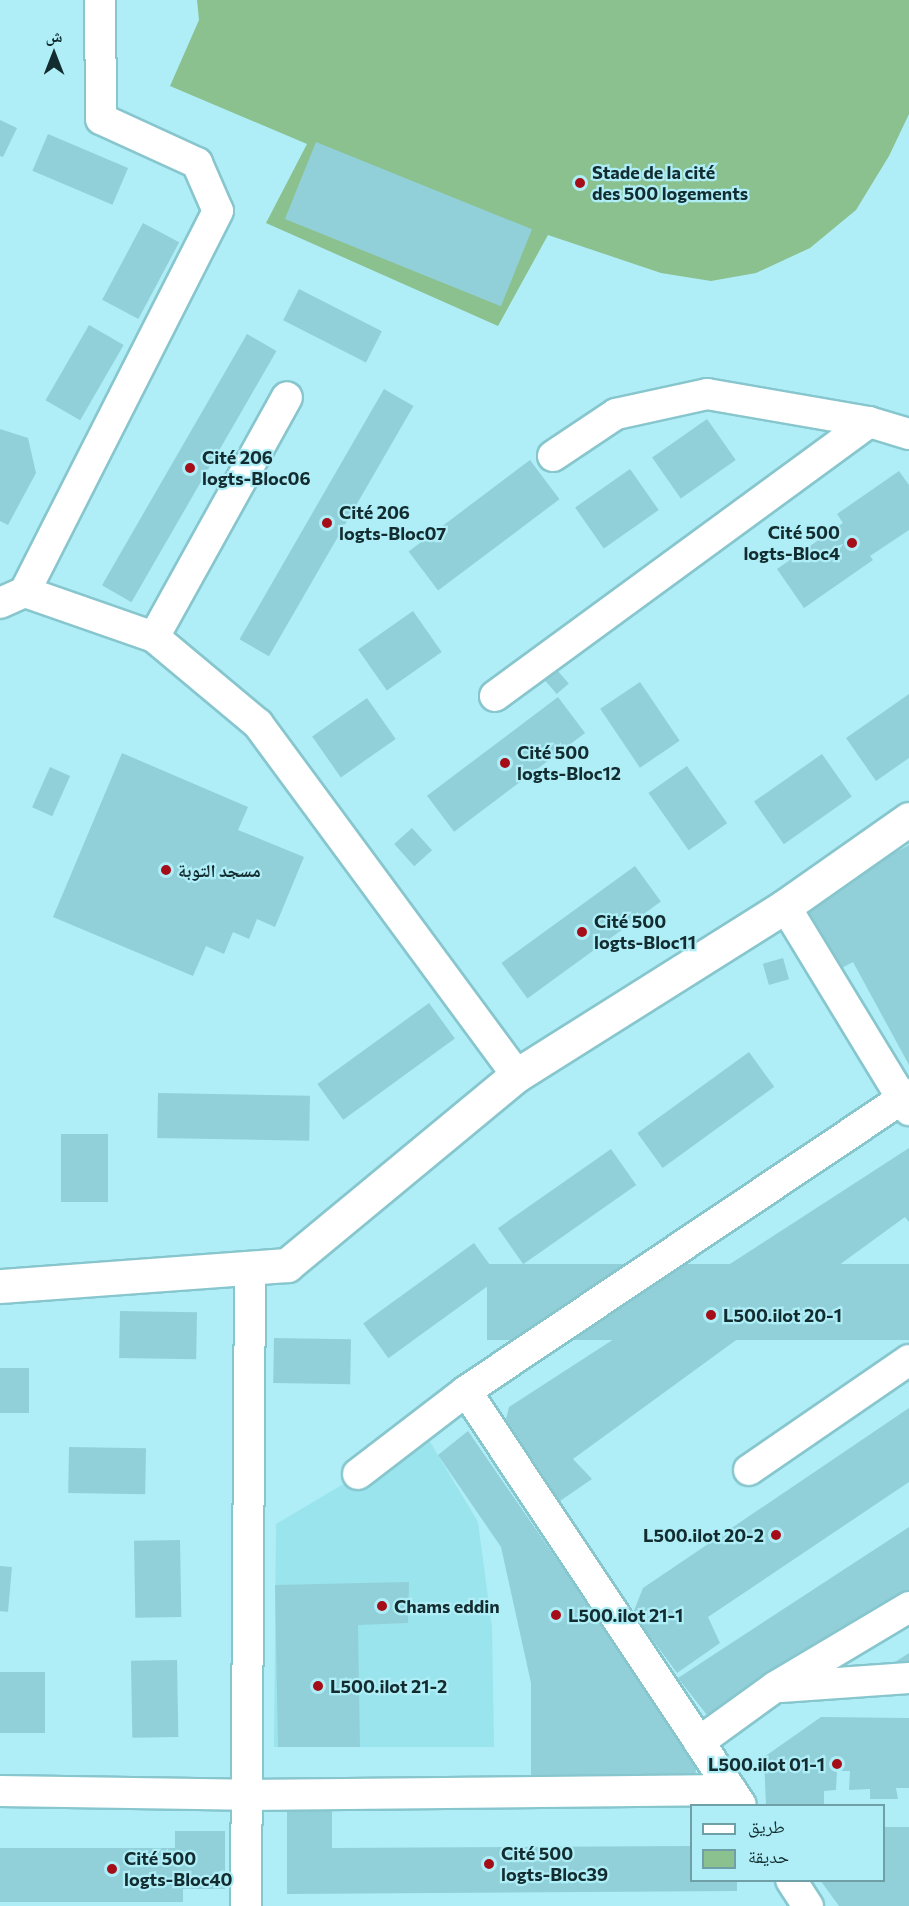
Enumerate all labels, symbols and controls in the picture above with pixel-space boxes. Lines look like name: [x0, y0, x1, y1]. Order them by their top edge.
north arrow: [24, 24, 84, 84]
text: ش: [46, 26, 62, 45]
place label: Stade de la cité des 500 logements: [592, 162, 748, 204]
marker: Stade de la cité des 500 logements: [573, 176, 587, 190]
place label: Cité 206 logts-Bloc06: [202, 447, 311, 490]
marker: Cité 206 logts-Bloc06: [183, 461, 197, 475]
place label: Cité 206 logts-Bloc07: [339, 502, 446, 544]
marker: Cité 206 logts-Bloc07: [320, 516, 334, 530]
place label: Cité 500 logts-Bloc4: [743, 522, 840, 564]
marker: Cité 500 logts-Bloc4: [845, 536, 859, 550]
place label: Cité 500 logts-Bloc12: [517, 742, 621, 784]
marker: Cité 500 logts-Bloc12: [498, 756, 512, 770]
place label: مسجد التوبة: [178, 859, 261, 881]
marker: مسجد التوبة: [159, 863, 173, 877]
place label: Cité 500 logts-Bloc11: [594, 911, 696, 954]
marker: Cité 500 logts-Bloc11: [575, 925, 589, 939]
place label: L500.ilot 20-1: [723, 1304, 842, 1326]
marker: L500.ilot 20-1: [704, 1308, 718, 1322]
place label: L500.ilot 20-2: [643, 1524, 764, 1546]
marker: L500.ilot 20-2: [769, 1528, 783, 1542]
place label: Chams eddin: [394, 1595, 500, 1617]
marker: Chams eddin: [375, 1599, 389, 1613]
place label: L500.ilot 21-1: [568, 1604, 683, 1626]
marker: L500.ilot 21-1: [549, 1608, 563, 1622]
place label: L500.ilot 21-2: [330, 1675, 447, 1697]
marker: L500.ilot 21-2: [311, 1679, 325, 1693]
place label: L500.ilot 01-1: [708, 1753, 825, 1775]
marker: L500.ilot 01-1: [830, 1757, 844, 1771]
legend: [690, 1804, 885, 1882]
text: طريق: [748, 1815, 785, 1837]
place label: Cité 500 logts-Bloc39: [501, 1843, 608, 1886]
text: حديقة: [748, 1845, 789, 1867]
place label: Cité 500 logts-Bloc40: [124, 1848, 233, 1890]
marker: Cité 500 logts-Bloc39: [482, 1857, 496, 1871]
marker: Cité 500 logts-Bloc40: [105, 1862, 119, 1876]

